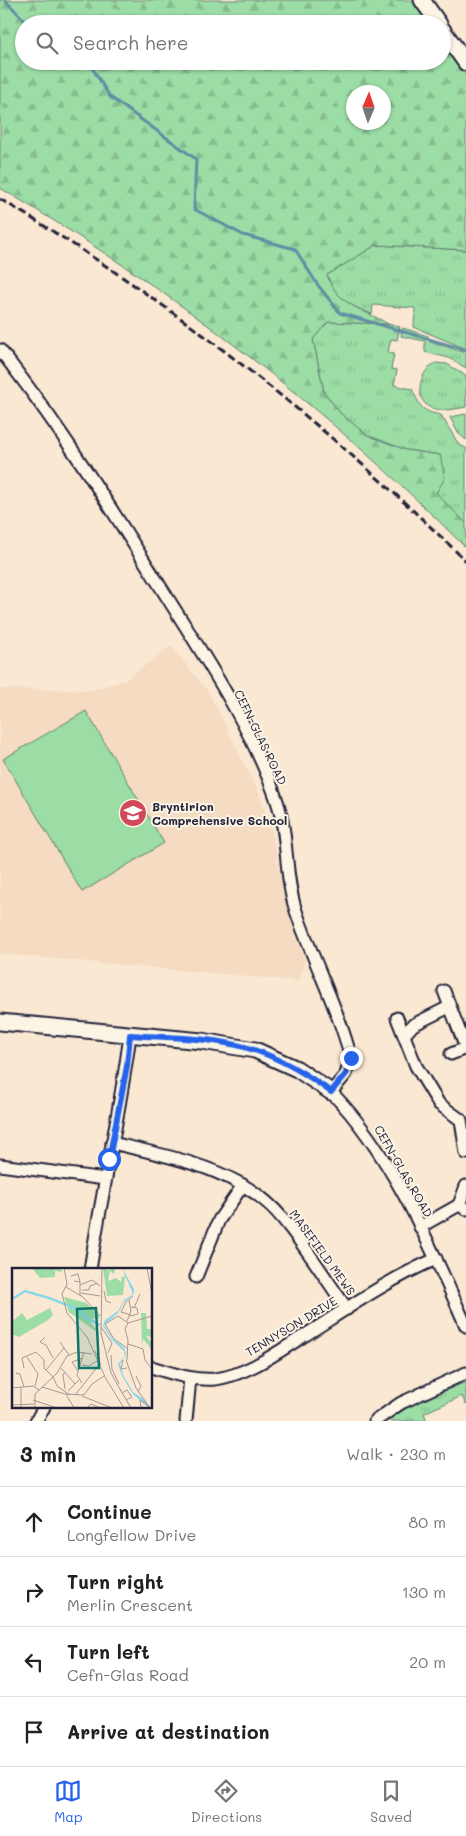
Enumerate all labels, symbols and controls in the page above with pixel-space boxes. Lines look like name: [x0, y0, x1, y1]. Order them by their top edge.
search box: [15, 15, 451, 70]
icon: search: [33, 29, 61, 57]
text: Search here: [73, 30, 189, 55]
north arrow: [346, 85, 391, 130]
street label: CEFN-GLAS ROAD: [231, 687, 291, 787]
school or university icon: Bryntirion Comprehensive School: [118, 798, 148, 828]
place label: Bryntirion Comprehensive School: [152, 798, 287, 828]
route end: [340, 1047, 363, 1070]
street label: CEFN-GLAS ROAD: [371, 1122, 437, 1220]
route start: [98, 1148, 121, 1171]
street label: MASEFIELD MEWS: [286, 1206, 360, 1298]
inset map: [12, 1268, 152, 1408]
street label: TENNYSON DRIVE: [242, 1292, 340, 1360]
text: 3 min: [20, 1440, 76, 1467]
text: Walk · 230 m: [346, 1443, 446, 1464]
text: Continue: [67, 1499, 152, 1524]
icon: ahead: [20, 1508, 48, 1536]
text: 80 m: [409, 1511, 446, 1532]
text: Longfellow Drive: [67, 1524, 197, 1545]
text: Turn right: [67, 1569, 164, 1594]
icon: right: [20, 1578, 48, 1606]
text: 130 m: [402, 1581, 446, 1602]
text: Merlin Crescent: [67, 1594, 193, 1615]
text: Turn left: [67, 1639, 150, 1664]
icon: left: [20, 1648, 48, 1676]
text: 20 m: [409, 1651, 446, 1672]
text: Cefn-Glas Road: [67, 1664, 189, 1685]
icon: arrive: [20, 1718, 48, 1746]
text: Arrive at destination: [67, 1719, 270, 1744]
tab: Map: [54, 1777, 83, 1826]
tab: Directions: [191, 1777, 262, 1826]
tab: Saved: [370, 1777, 412, 1826]

